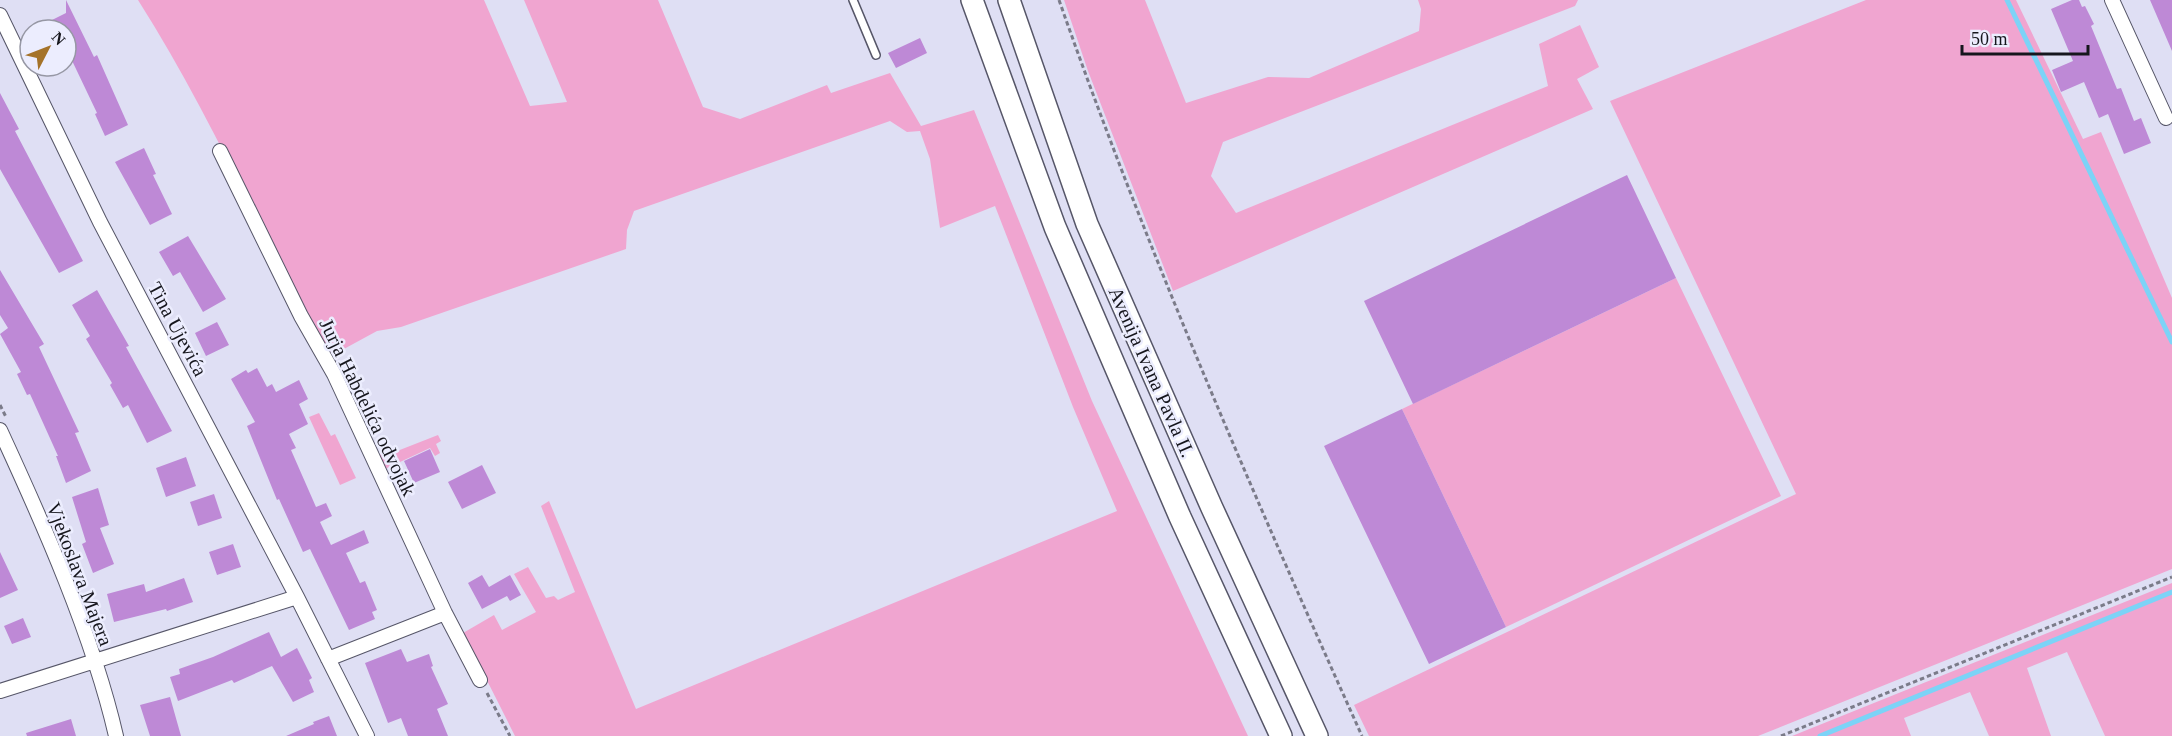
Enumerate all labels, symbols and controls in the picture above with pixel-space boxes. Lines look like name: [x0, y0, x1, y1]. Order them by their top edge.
north arrow: [18, 18, 78, 78]
scale bar: [1962, 18, 2088, 56]
text: N: [49, 28, 69, 49]
text: 50 m: [1971, 29, 2008, 49]
street label: Tina Ujevića: [143, 278, 212, 380]
street label: Avenija Ivana Pavla II.: [1104, 283, 1199, 461]
street label: Jurja Habdelića odvojak: [315, 315, 420, 500]
street label: Vjekoslava Majera: [42, 499, 117, 649]

